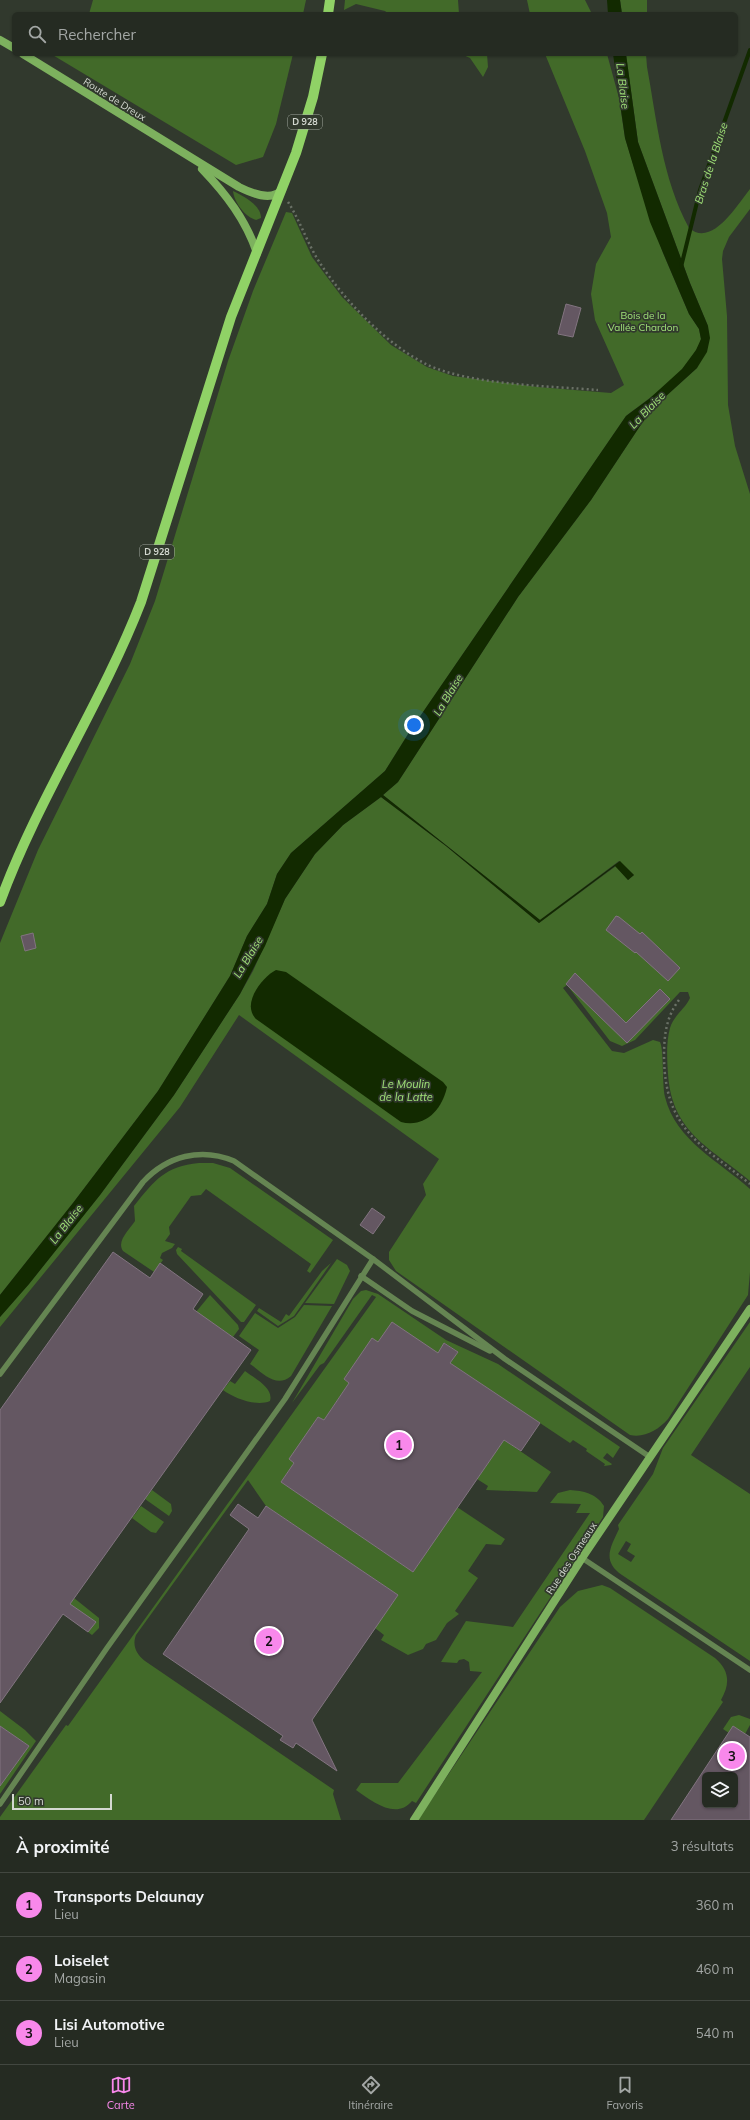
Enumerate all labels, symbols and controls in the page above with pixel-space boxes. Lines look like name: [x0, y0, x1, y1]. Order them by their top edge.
search box: [12, 12, 738, 56]
icon: search: [26, 23, 48, 45]
text: Rechercher: [58, 25, 136, 44]
water label: La Blaise: [613, 62, 633, 110]
street label: Route de Dreux: [81, 75, 149, 124]
road number: D 928: [288, 115, 322, 129]
water label: Bras de la Blaise: [691, 121, 731, 205]
park label: Bois de la Vallée Chardon: [608, 309, 678, 334]
water label: La Blaise: [626, 389, 668, 431]
road number: D 928: [140, 545, 174, 559]
water label: La Blaise: [430, 672, 466, 718]
your location: [404, 715, 424, 735]
water label: La Blaise: [230, 934, 266, 980]
water label: Le Moulin de la Latte: [379, 1077, 433, 1104]
water label: La Blaise: [46, 1201, 86, 1247]
pin: 1: [386, 1430, 412, 1460]
street label: Rue des Osmeaux: [543, 1519, 600, 1597]
pin: 2: [256, 1626, 282, 1656]
pin: 3: [719, 1741, 745, 1771]
map controls: [702, 1772, 738, 1808]
button: layers: [702, 1772, 738, 1808]
scale bar: [12, 1792, 112, 1811]
text: 50 m: [18, 1794, 44, 1808]
text: À proximité: [16, 1836, 110, 1857]
text: 3 résultats: [671, 1838, 734, 1854]
text: Transports Delaunay: [54, 1887, 204, 1906]
text: 1: [25, 1897, 33, 1913]
text: 360 m: [696, 1897, 734, 1913]
text: Lieu: [54, 1906, 79, 1922]
text: Loiselet: [54, 1951, 109, 1970]
text: 2: [25, 1961, 33, 1977]
text: 460 m: [696, 1961, 734, 1977]
text: Magasin: [54, 1970, 106, 1986]
text: Lisi Automotive: [54, 2015, 165, 2034]
text: 3: [25, 2025, 33, 2041]
text: 540 m: [696, 2025, 734, 2041]
text: Lieu: [54, 2034, 79, 2050]
tab: Carte: [107, 2074, 135, 2112]
tab: Itinéraire: [348, 2074, 393, 2112]
tab: Favoris: [607, 2074, 643, 2112]

